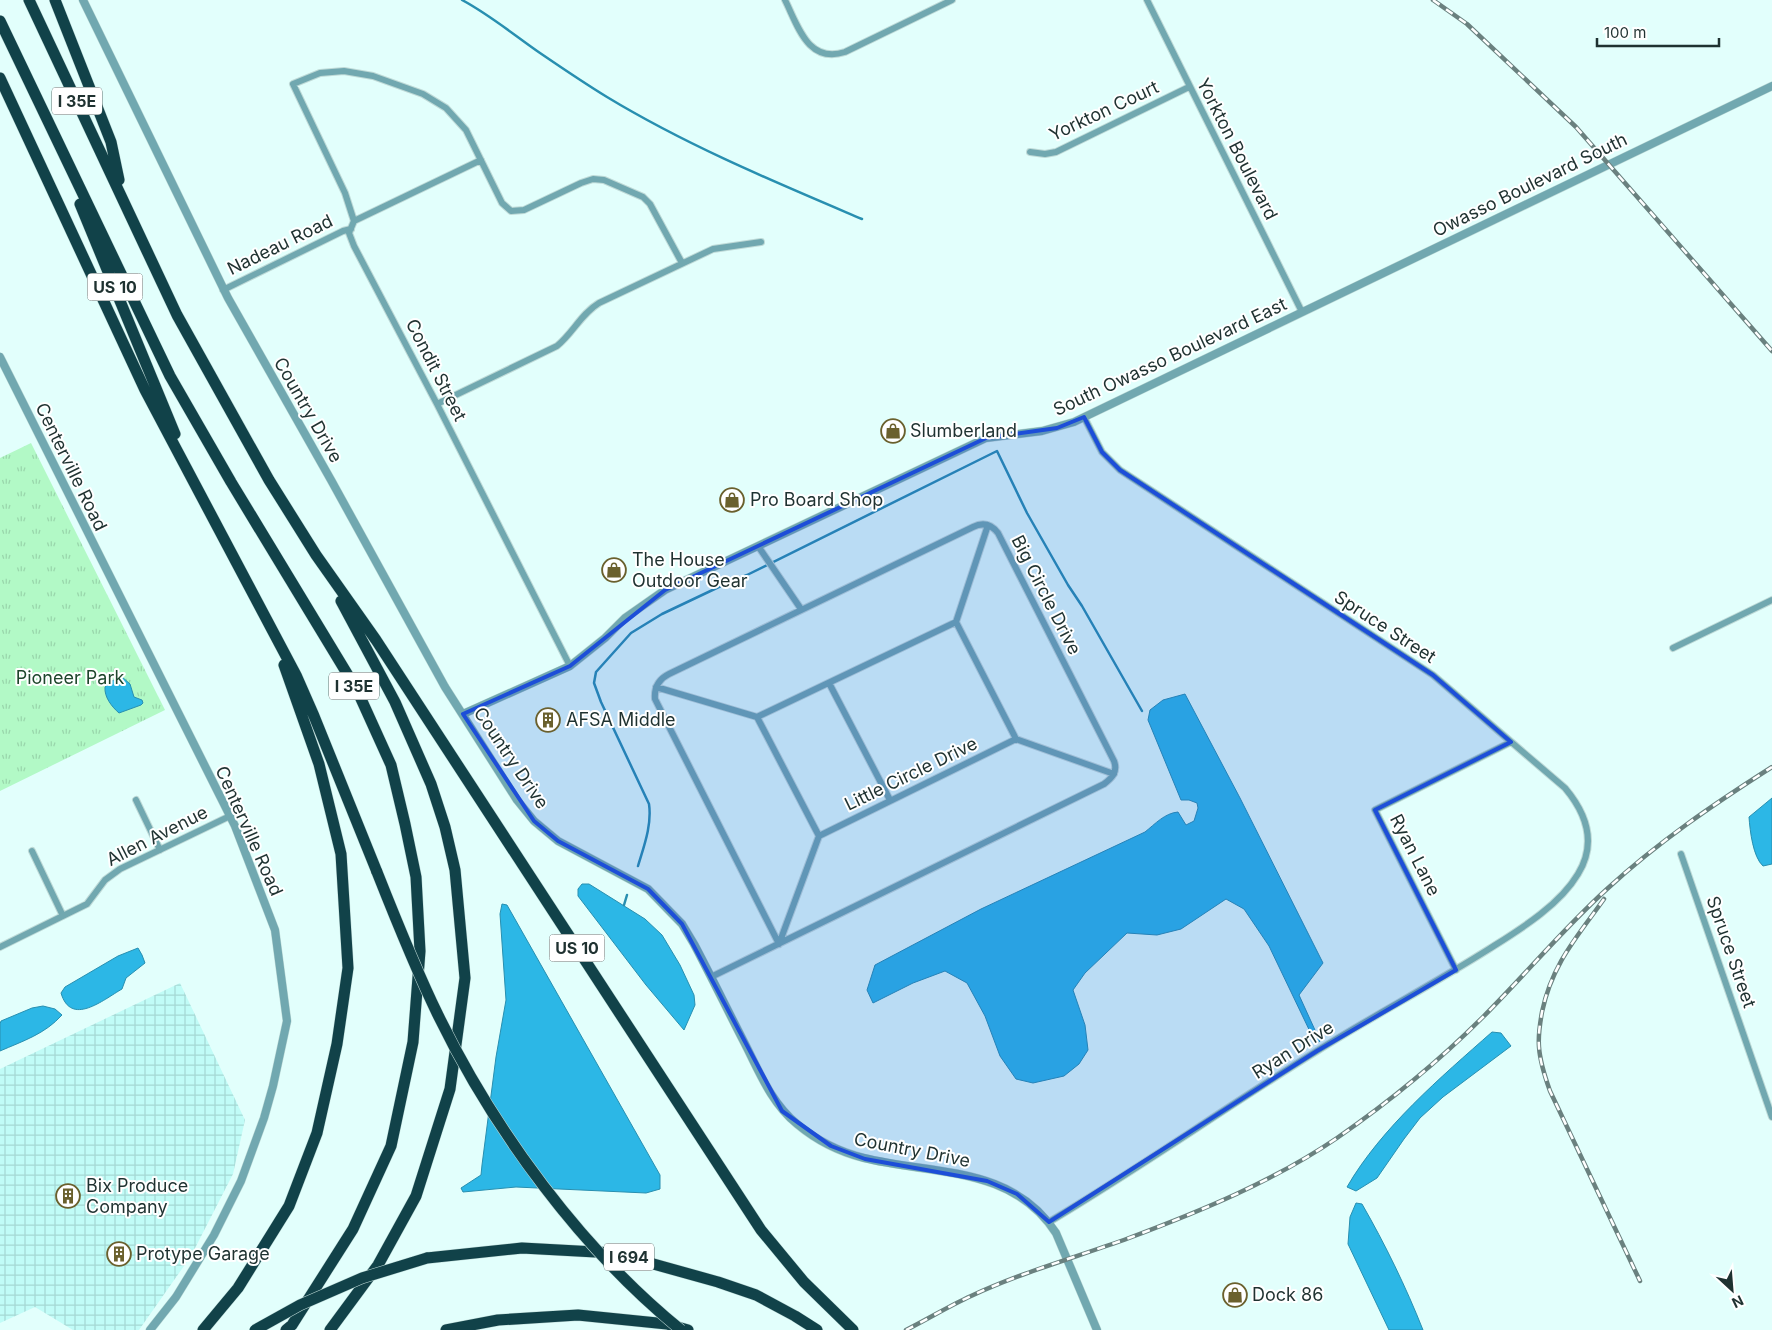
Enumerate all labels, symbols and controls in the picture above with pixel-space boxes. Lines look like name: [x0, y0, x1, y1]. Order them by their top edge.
scale bar: [1597, 15, 1720, 47]
text: 100 m: [1604, 23, 1646, 42]
street label: Yorkton Boulevard: [1193, 74, 1282, 223]
street label: Yorkton Court: [1046, 76, 1162, 145]
road number: I 35E: [52, 88, 102, 114]
street label: Owasso Boulevard South: [1429, 128, 1630, 241]
street label: Nadeau Road: [224, 210, 336, 279]
road number: US 10: [88, 274, 142, 300]
street label: South Owasso Boulevard East: [1050, 293, 1290, 420]
street label: Condit Street: [402, 315, 471, 424]
street label: Country Drive: [270, 353, 347, 466]
street label: Centerville Road: [31, 399, 112, 534]
shop icon: Slumberland: [880, 418, 906, 444]
place label: Slumberland: [910, 420, 1017, 441]
shop icon: Pro Board Shop: [719, 487, 745, 513]
place label: Pro Board Shop: [750, 489, 883, 510]
street label: Big Circle Drive: [1007, 532, 1086, 658]
place label: The House Outdoor Gear: [632, 549, 748, 591]
shop icon: The House Outdoor Gear: [601, 557, 627, 583]
street label: Spruce Street: [1331, 586, 1440, 667]
park label: Pioneer Park: [16, 667, 124, 688]
road number: I 35E: [329, 672, 379, 699]
street label: Country Drive: [470, 703, 553, 813]
building icon: AFSA Middle: [535, 707, 561, 733]
place label: AFSA Middle: [566, 709, 676, 730]
street label: Little Circle Drive: [841, 732, 980, 815]
street label: Centerville Road: [211, 763, 287, 899]
street label: Allen Avenue: [103, 801, 211, 870]
street label: Ryan Lane: [1386, 810, 1445, 899]
street label: Spruce Street: [1703, 893, 1760, 1010]
road number: US 10: [550, 934, 604, 961]
street label: Ryan Drive: [1248, 1016, 1337, 1083]
street label: Country Drive: [852, 1128, 972, 1171]
place label: Bix Produce Company: [86, 1175, 188, 1217]
building icon: Bix Produce Company: [55, 1183, 81, 1209]
building icon: Protype Garage: [106, 1241, 132, 1267]
place label: Protype Garage: [136, 1243, 270, 1264]
road number: I 694: [604, 1244, 654, 1270]
north arrow: [1707, 1265, 1757, 1315]
shop icon: Dock 86: [1222, 1282, 1248, 1308]
place label: Dock 86: [1252, 1284, 1323, 1305]
text: N: [1729, 1292, 1746, 1312]

